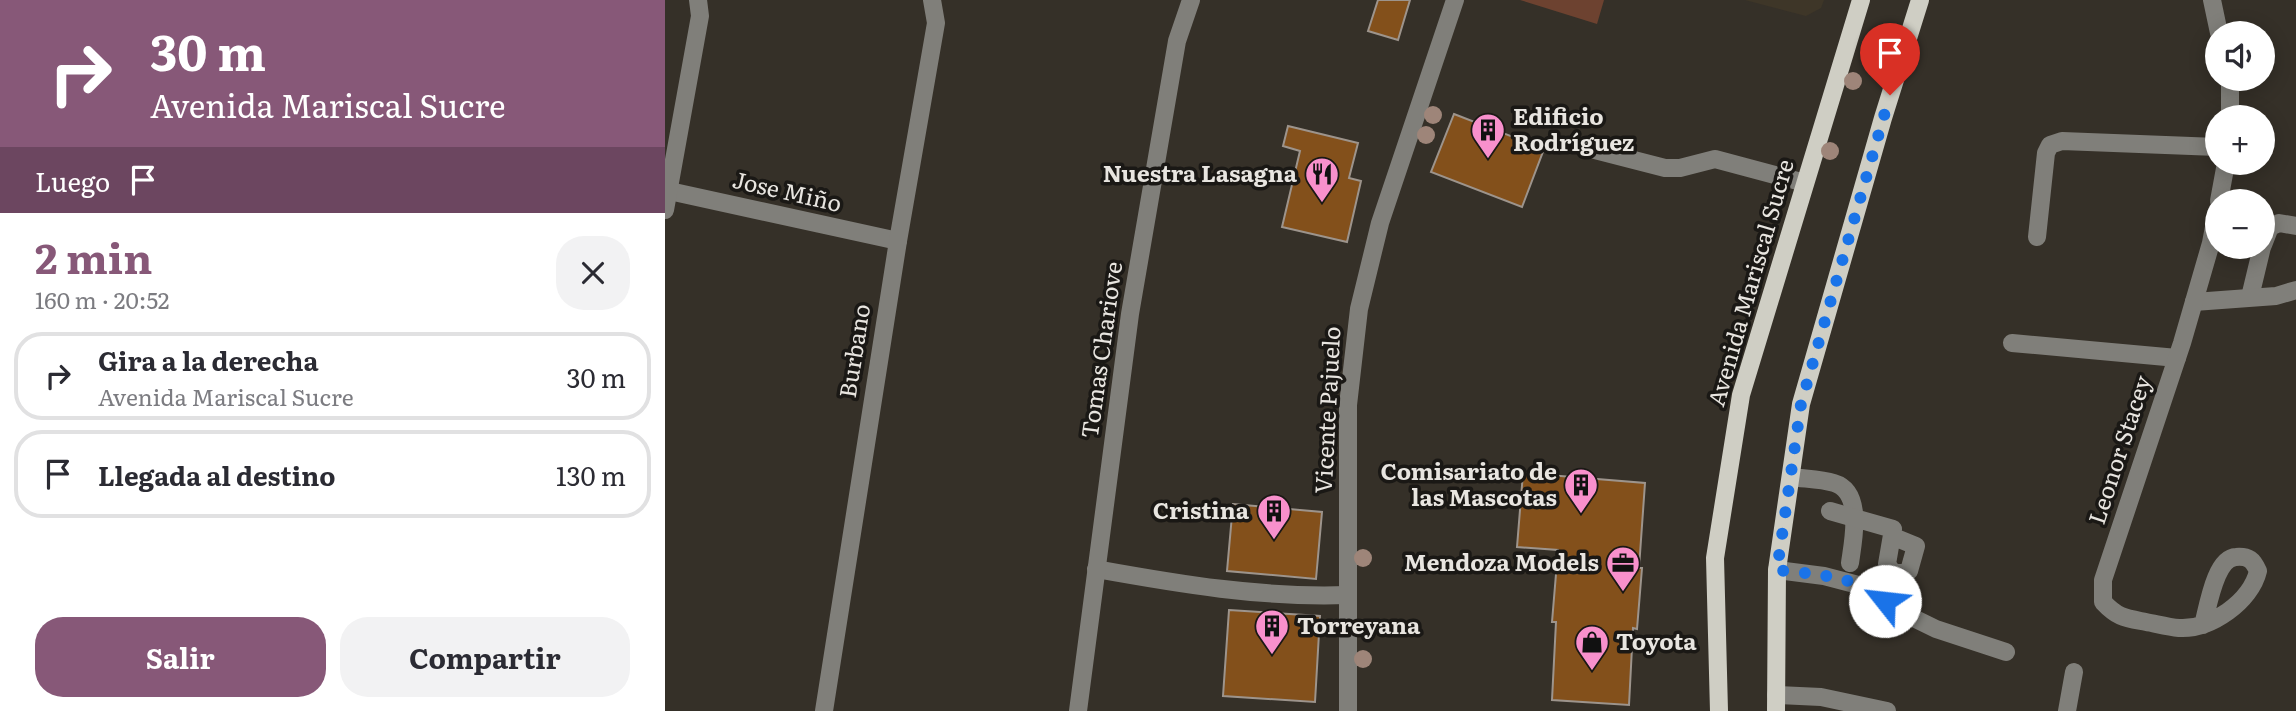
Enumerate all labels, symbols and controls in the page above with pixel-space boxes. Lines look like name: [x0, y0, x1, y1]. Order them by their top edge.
text: 30 m: [150, 13, 266, 86]
map controls: [2205, 21, 2275, 259]
button: sound: [2205, 21, 2275, 91]
pin: [1860, 23, 1920, 95]
icon: right: [35, 28, 126, 119]
icon: arrive: [1871, 34, 1909, 72]
text: Avenida Mariscal Sucre: [150, 80, 506, 128]
place label: Edificio Rodríguez: [1513, 98, 1634, 158]
button: +: [2205, 105, 2275, 175]
building icon: Edificio Rodríguez: [1469, 111, 1507, 160]
place label: Nuestra Lasagna: [1103, 155, 1298, 189]
restaurant icon: Nuestra Lasagna: [1303, 155, 1341, 204]
street label: Avenida Mariscal Sucre: [1698, 155, 1801, 410]
text: Luego: [35, 161, 110, 200]
icon: arrive: [124, 161, 162, 199]
street label: Jose Miño: [730, 161, 845, 219]
button: −: [2205, 189, 2275, 259]
text: 2 min: [35, 225, 152, 287]
button: close: [556, 236, 630, 310]
street label: Tomas Chariove: [1071, 259, 1129, 440]
text: 160 m · 20:52: [35, 282, 170, 316]
street label: Burbano: [829, 301, 877, 400]
street label: Vicente Pajuelo: [1305, 325, 1347, 494]
text: Gira a la derecha: [98, 340, 318, 379]
icon: right: [39, 357, 77, 395]
text: 30 m: [566, 357, 626, 396]
street label: Leonor Stacey: [2078, 370, 2158, 528]
text: Avenida Mariscal Sucre: [98, 379, 354, 413]
place label: Comisariato de las Mascotas: [1381, 453, 1557, 513]
icon: arrive: [39, 455, 77, 493]
text: Llegada al destino: [98, 455, 335, 494]
text: 130 m: [556, 455, 626, 494]
building icon: Comisariato de las Mascotas: [1562, 466, 1600, 515]
place label: Cristina: [1153, 492, 1250, 526]
building icon: Cristina: [1255, 492, 1293, 541]
place label: Mendoza Models: [1404, 544, 1599, 578]
office icon: Mendoza Models: [1604, 544, 1642, 593]
position arrow: [1848, 564, 1922, 638]
building icon: Torreyana: [1253, 607, 1291, 656]
place label: Torreyana: [1297, 607, 1421, 641]
button: Salir: [35, 617, 326, 697]
button: Compartir: [340, 617, 630, 697]
shop icon: Toyota: [1573, 623, 1611, 672]
place label: Toyota: [1616, 623, 1697, 657]

